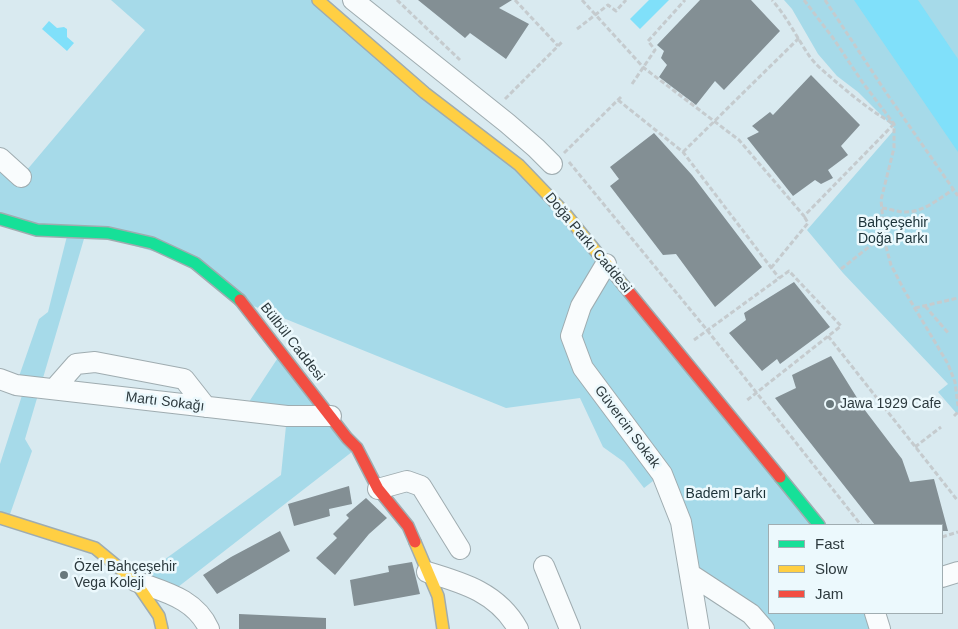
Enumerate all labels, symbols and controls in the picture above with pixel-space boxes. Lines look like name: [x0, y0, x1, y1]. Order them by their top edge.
street label: Doğa Parkı Caddesi: [541, 190, 635, 296]
park label: Bahçeşehir Doğa Parkı: [858, 215, 928, 248]
street label: Bülbül Caddesi: [256, 300, 328, 384]
street label: Güvercin Sokak: [591, 382, 663, 472]
street label: Martı Sokağı: [125, 389, 205, 415]
place label: Jawa 1929 Cafe: [840, 396, 941, 412]
marker: Jawa 1929 Cafe: [824, 398, 836, 410]
park label: Badem Parkı: [686, 486, 766, 502]
legend: [768, 524, 943, 614]
text: Fast: [815, 535, 844, 552]
place label: Özel Bahçeşehir Vega Koleji: [74, 559, 177, 592]
text: Slow: [815, 560, 848, 577]
marker: Özel Bahçeşehir Vega Koleji: [58, 569, 70, 581]
text: Jam: [815, 585, 843, 602]

